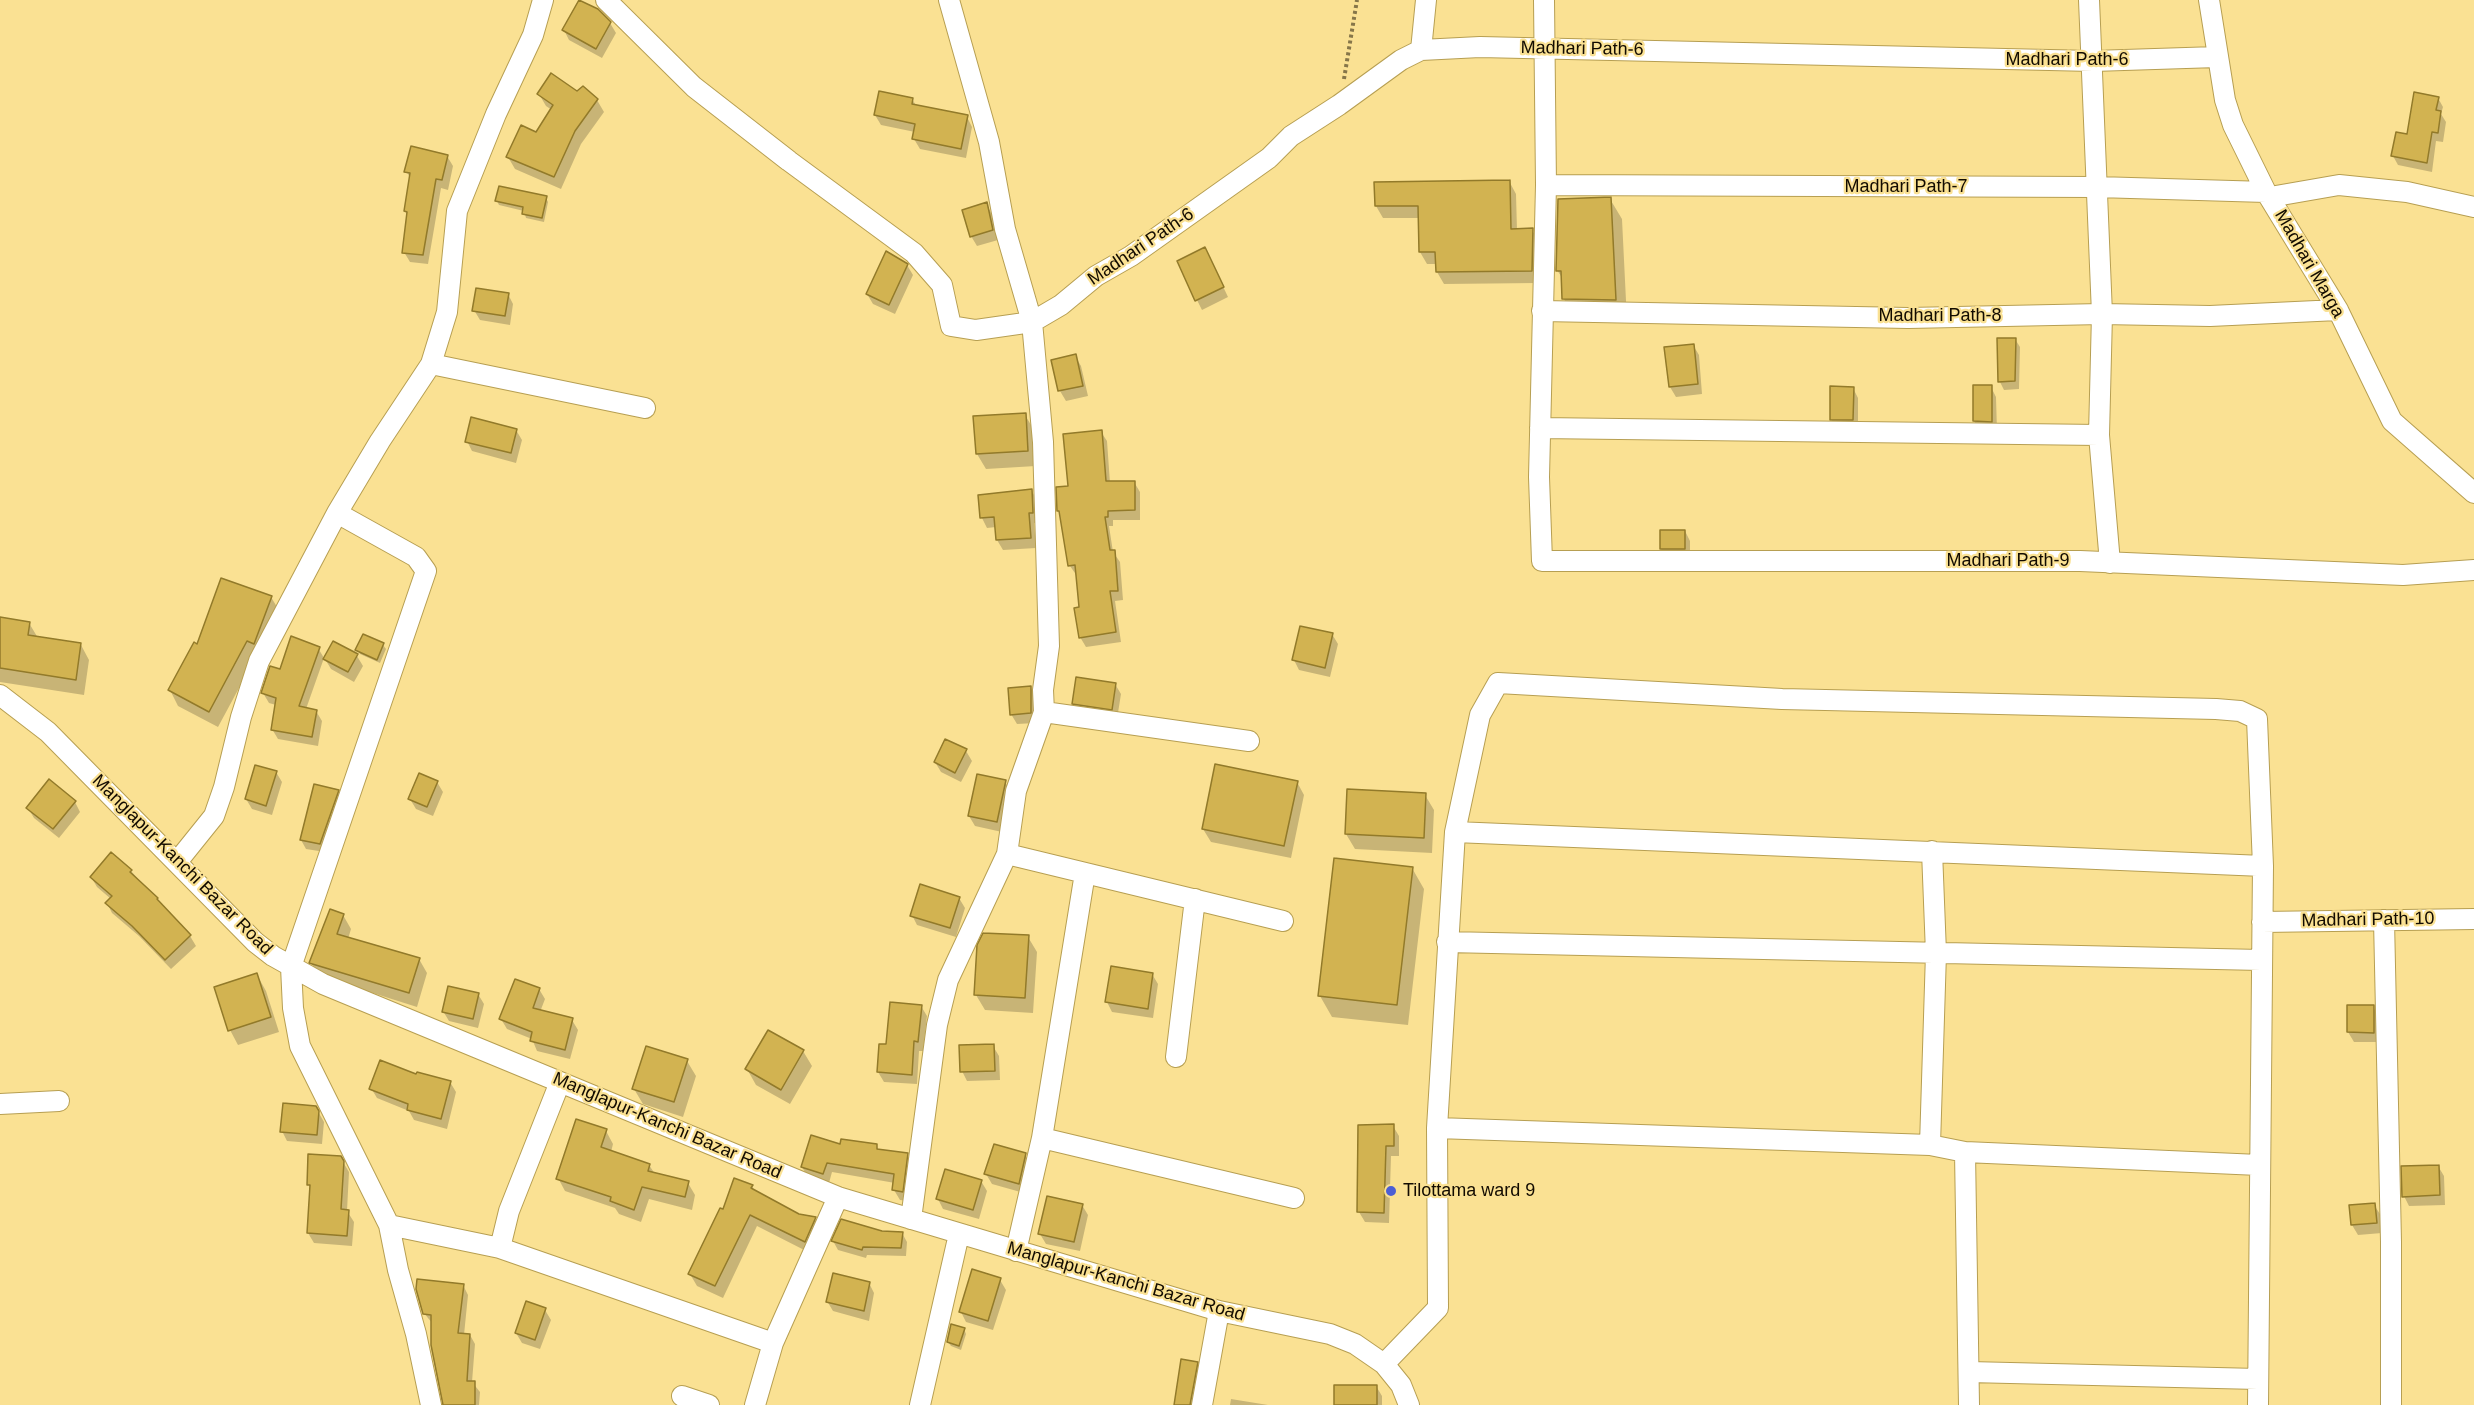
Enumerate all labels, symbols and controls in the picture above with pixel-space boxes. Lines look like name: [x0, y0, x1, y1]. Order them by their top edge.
street label: Madhari Path-6: [1520, 37, 1644, 61]
street label: Madhari Path-6: [2005, 49, 2129, 71]
street label: Madhari Path-7: [1844, 176, 1968, 198]
street label: Madhari Path-6: [1084, 204, 1198, 290]
street label: Madhari Marga: [2269, 206, 2349, 322]
street label: Madhari Path-8: [1878, 305, 2002, 327]
street label: Madhari Path-9: [1946, 550, 2070, 572]
street label: Manglapur-Kanchi Bazar Road: [87, 770, 277, 960]
street label: Madhari Path-10: [2301, 908, 2435, 932]
street label: Manglapur-Kanchi Bazar Road: [549, 1068, 785, 1184]
place label: Tilottama ward 9: [1403, 1180, 1535, 1202]
marker: Tilottama ward 9: [1384, 1184, 1398, 1198]
street label: Manglapur-Kanchi Bazar Road: [1005, 1238, 1247, 1326]

